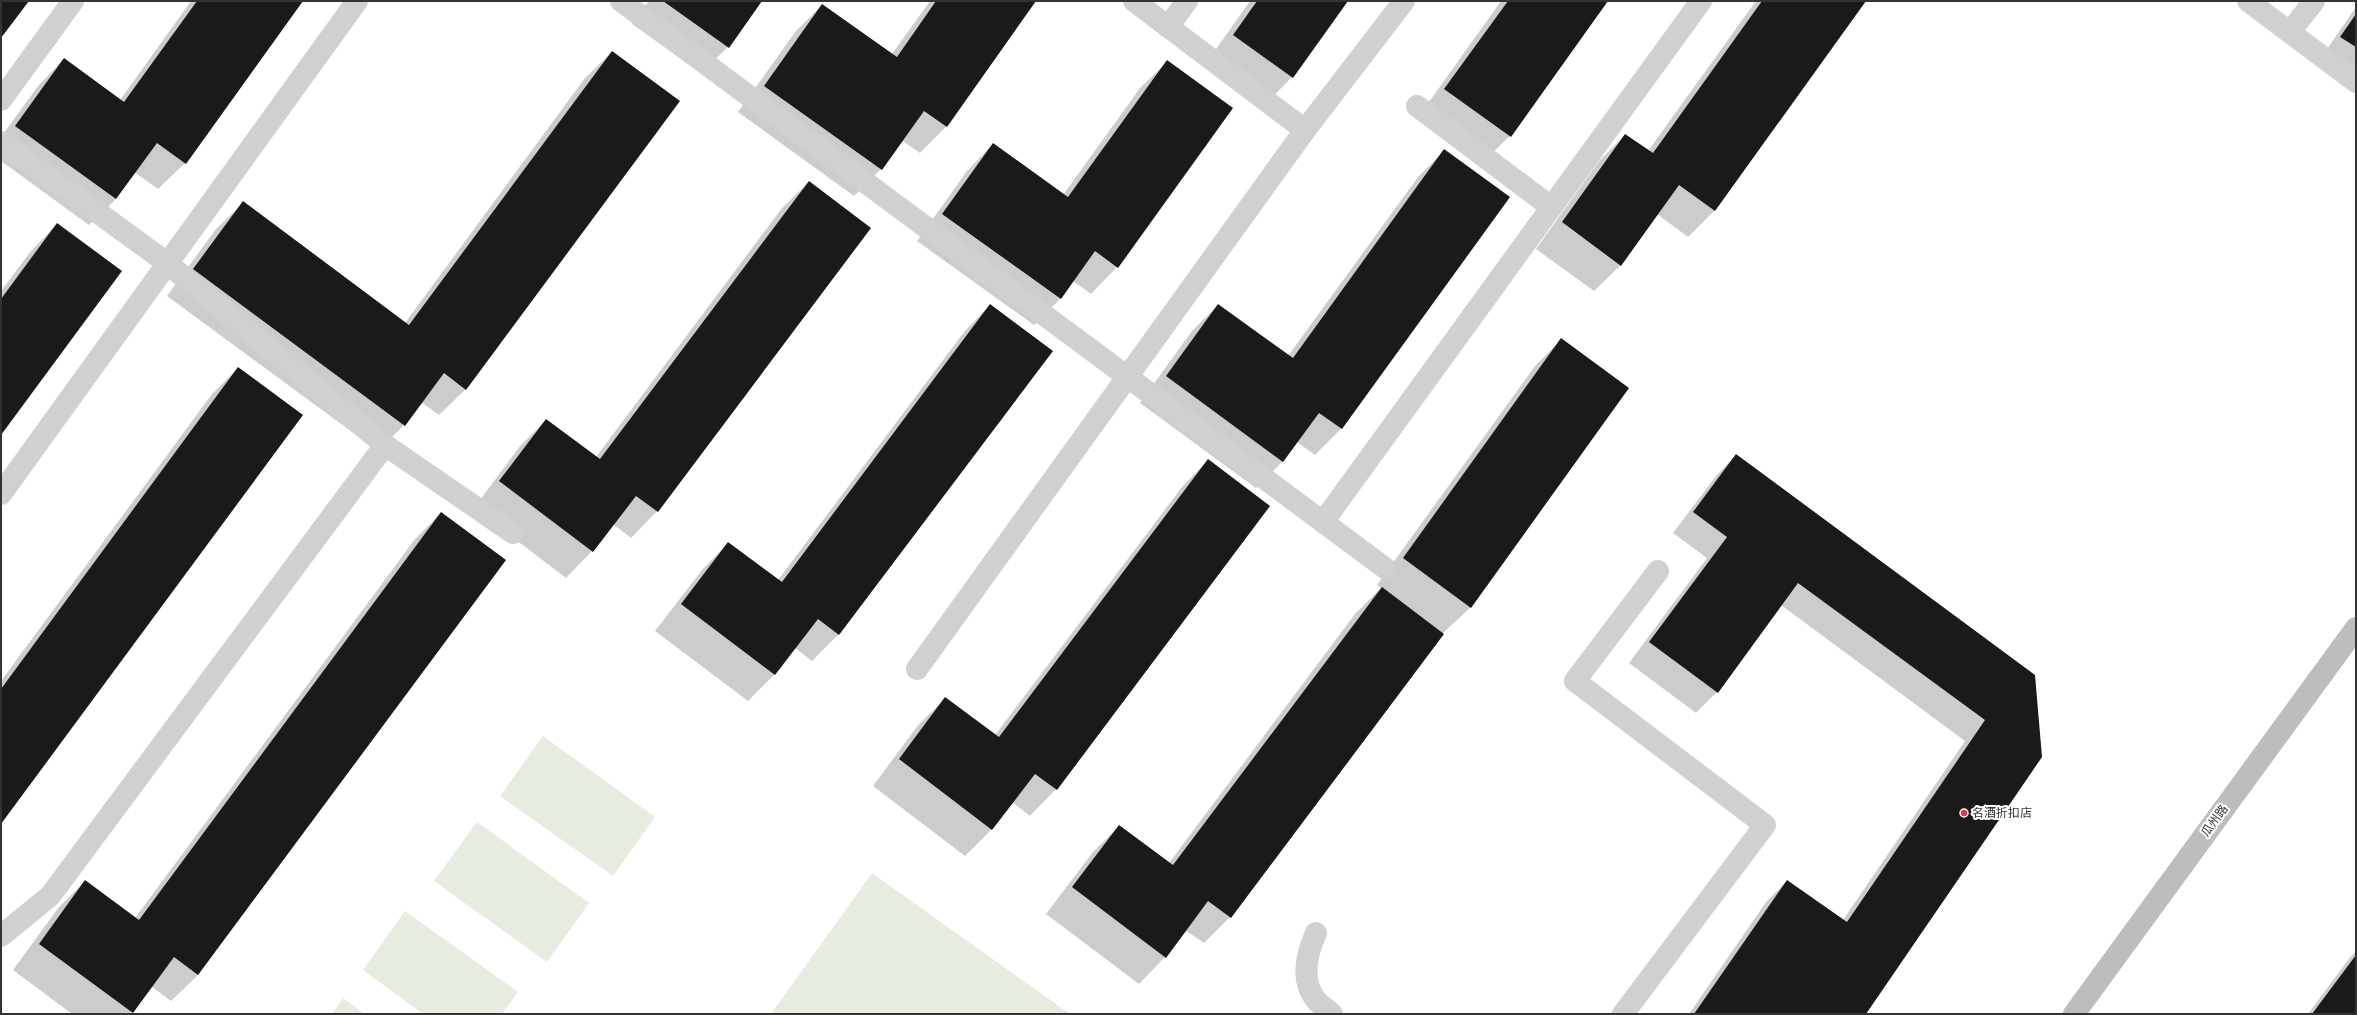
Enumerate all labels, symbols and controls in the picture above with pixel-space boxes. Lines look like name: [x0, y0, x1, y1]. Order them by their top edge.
street label: 瓜州路: [2198, 802, 2232, 840]
place label: 名酒折扣店: [1972, 806, 2032, 821]
marker: 名酒折扣店: [1959, 808, 1969, 818]

